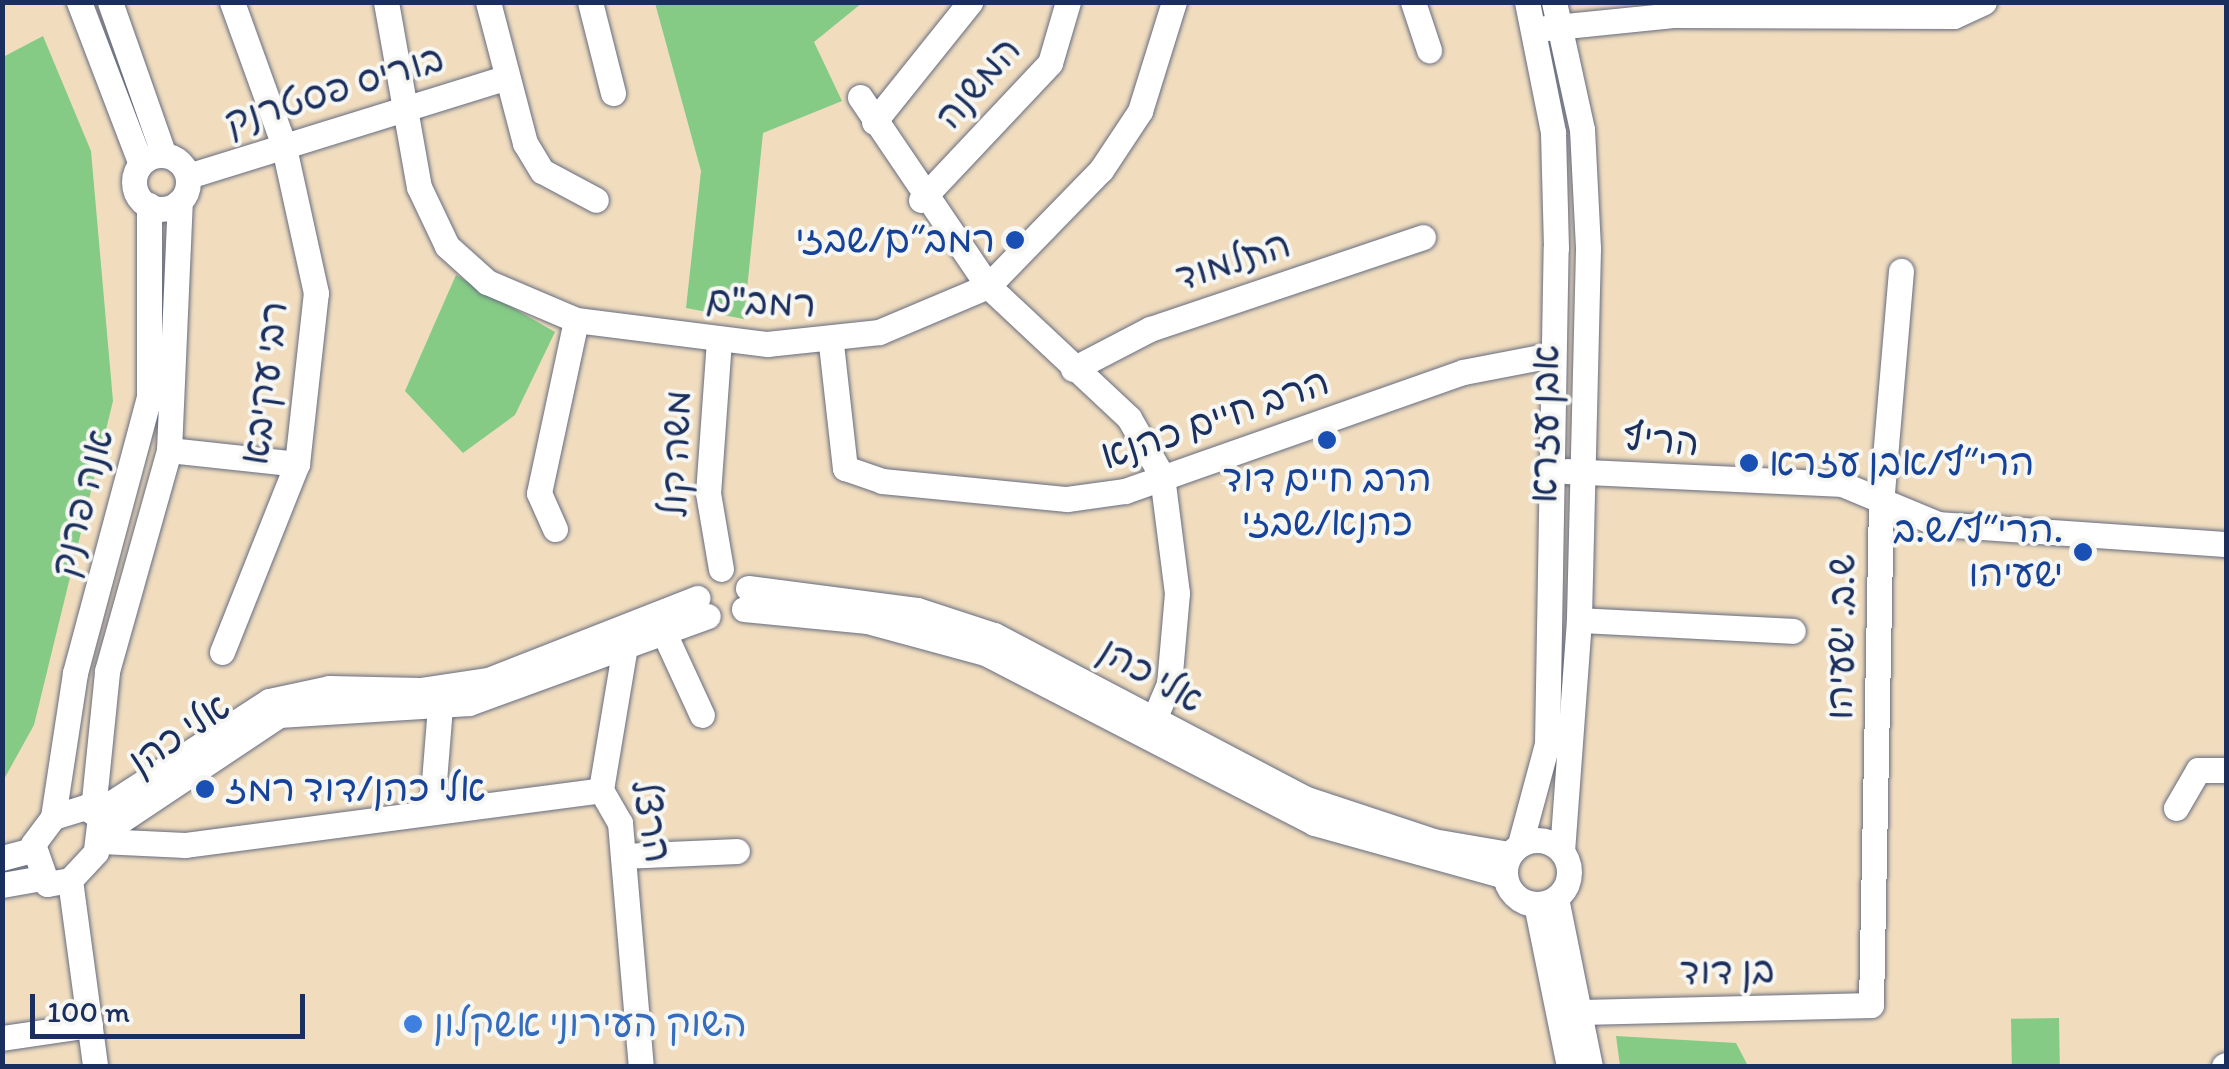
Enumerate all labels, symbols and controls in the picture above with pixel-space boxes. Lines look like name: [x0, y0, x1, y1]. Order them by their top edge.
street label: המשנה: [925, 27, 1031, 139]
street label: בוריס פסטרנק: [219, 35, 449, 145]
place label: רמב״ם/שבזי: [795, 217, 995, 263]
street label: התלמוד: [1170, 221, 1296, 301]
marker: רמב״ם/שבזי: [1004, 229, 1026, 251]
street label: רמב"ם: [705, 276, 817, 328]
street label: רבי עקיבא: [232, 298, 298, 468]
street label: אבן עזרא: [1521, 344, 1569, 504]
street label: הרב חיים כהנא: [1095, 359, 1335, 479]
street label: משה קול: [651, 390, 701, 518]
street label: הריף: [1621, 414, 1701, 466]
street label: אנה פרנק: [40, 424, 124, 582]
marker: הרב חיים דוד כהנא/שבזי: [1316, 429, 1338, 451]
place label: הרי״ף/אבן עזרא: [1769, 440, 2034, 486]
marker: הרי״ף/אבן עזרא: [1738, 452, 1760, 474]
place label: הרב חיים דוד כהנא/שבזי: [1222, 456, 1432, 546]
place label: הרי״ף/ש.ב. ישעיהו: [1893, 507, 2063, 596]
marker: הרי״ף/ש.ב. ישעיהו: [2072, 541, 2094, 563]
street label: ש.ב. ישעיהו: [1817, 554, 1865, 720]
street label: אלי כהן: [1091, 627, 1211, 723]
street label: אלי כהן: [119, 684, 239, 784]
place label: אלי כהן/דוד רמז: [225, 766, 486, 812]
street label: הרצל: [621, 775, 681, 867]
marker: אלי כהן/דוד רמז: [194, 778, 216, 800]
street label: בן דוד: [1679, 947, 1775, 995]
scale bar: [35, 974, 310, 1036]
text: 100 m: [47, 993, 130, 1030]
place label: השוק העירוני אשקלון: [433, 1001, 747, 1047]
marker: השוק העירוני אשקלון: [402, 1013, 424, 1035]

